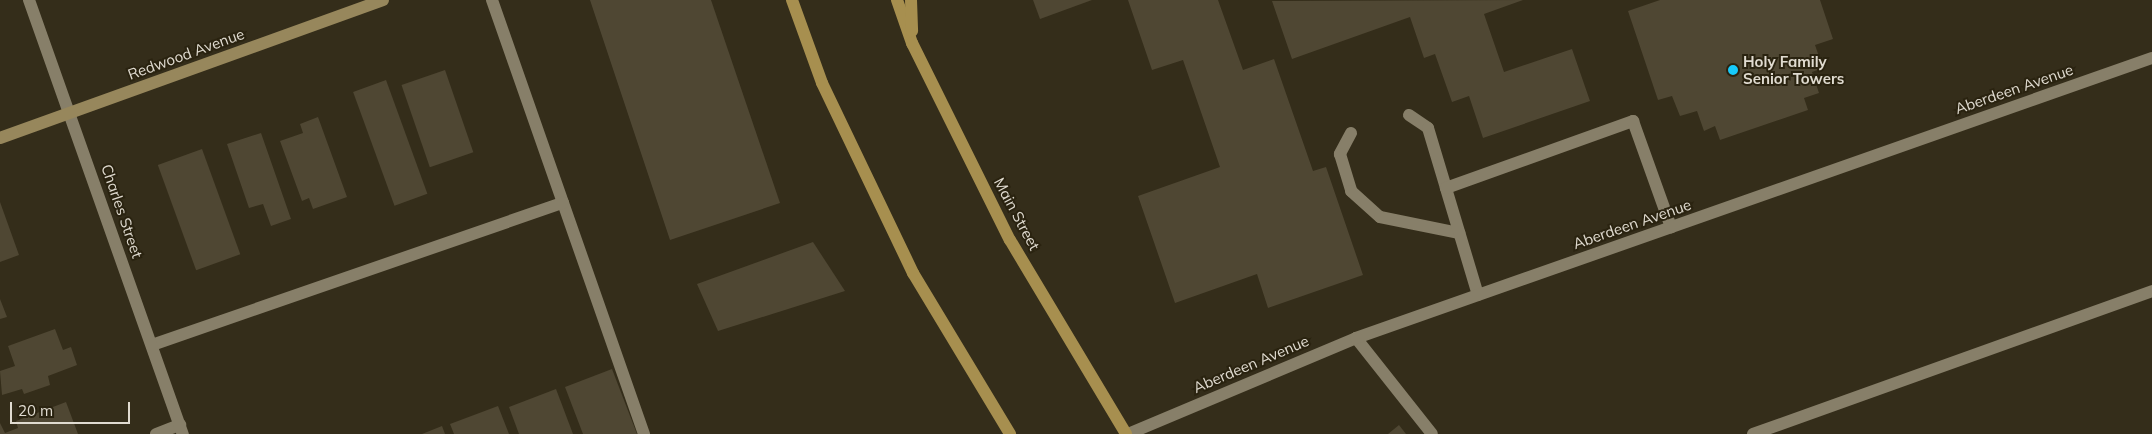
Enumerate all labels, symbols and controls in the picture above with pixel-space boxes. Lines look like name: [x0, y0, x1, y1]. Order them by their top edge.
street label: Redwood Avenue: [125, 25, 247, 83]
place label: Holy Family Senior Towers: [1743, 52, 1844, 87]
street label: Aberdeen Avenue: [1953, 60, 2075, 118]
marker: Holy Family Senior Towers: [1727, 64, 1739, 76]
street label: Charles Street: [98, 162, 146, 260]
street label: Main Street: [990, 175, 1044, 253]
street label: Aberdeen Avenue: [1571, 195, 1693, 253]
street label: Aberdeen Avenue: [1191, 332, 1311, 396]
scale bar: [12, 392, 132, 424]
text: 20 m: [18, 401, 53, 420]

